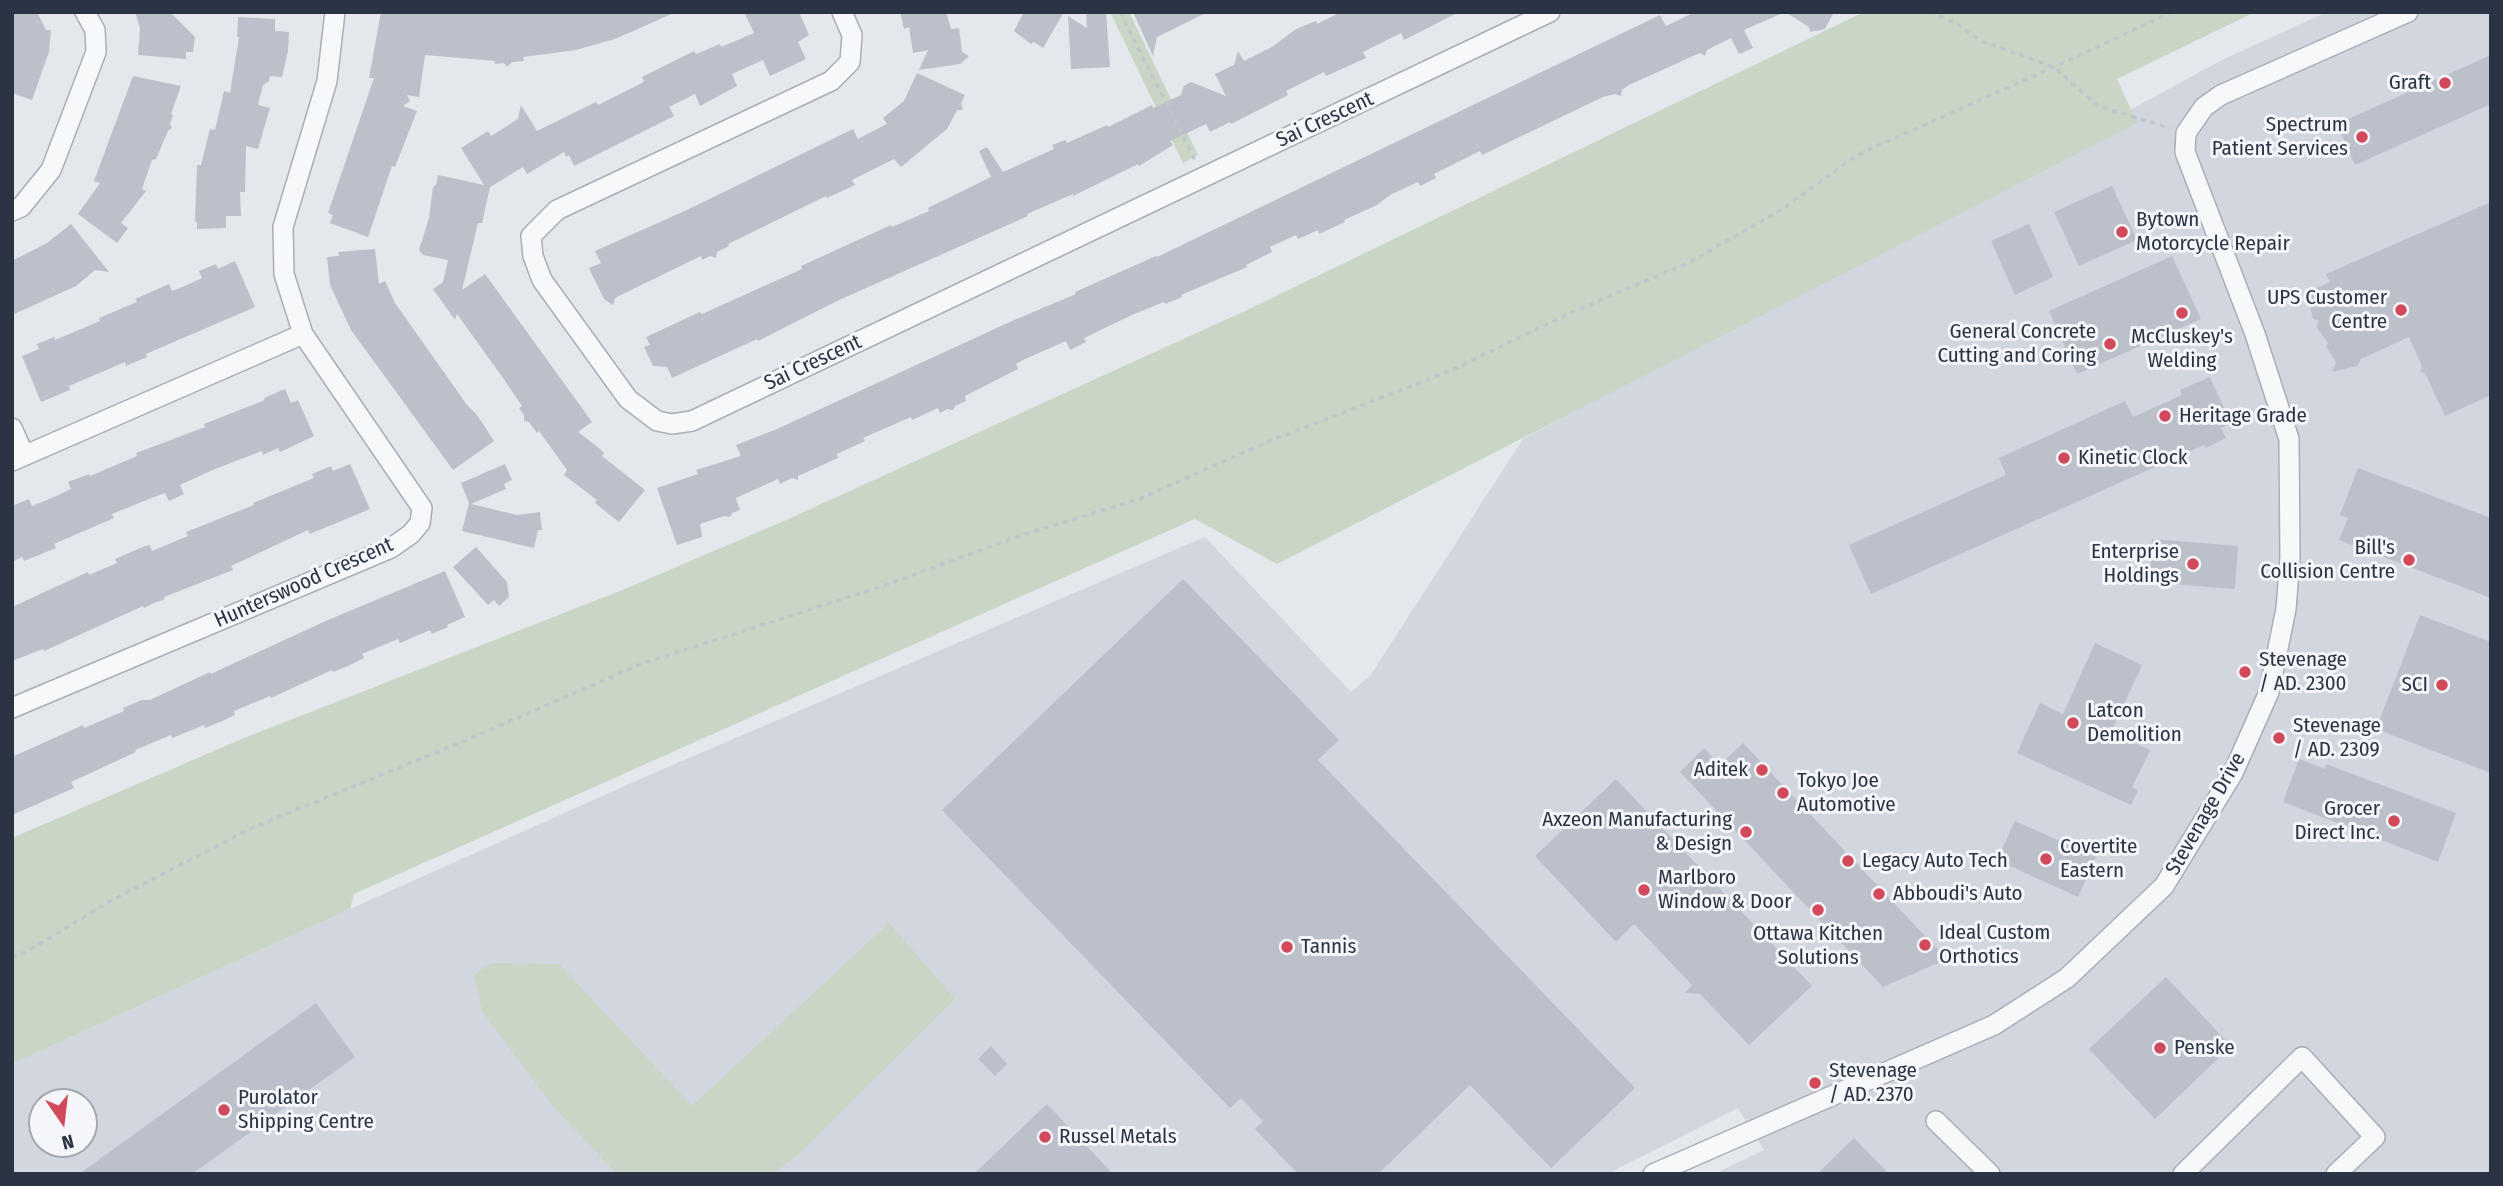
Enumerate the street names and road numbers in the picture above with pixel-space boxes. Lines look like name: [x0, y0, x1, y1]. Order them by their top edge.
street label: Sai Crescent: [1272, 87, 1378, 153]
street label: Sai Crescent: [760, 330, 866, 396]
street label: Hunterswood Crescent: [211, 532, 397, 634]
street label: Stevenage Drive: [2161, 748, 2251, 880]

